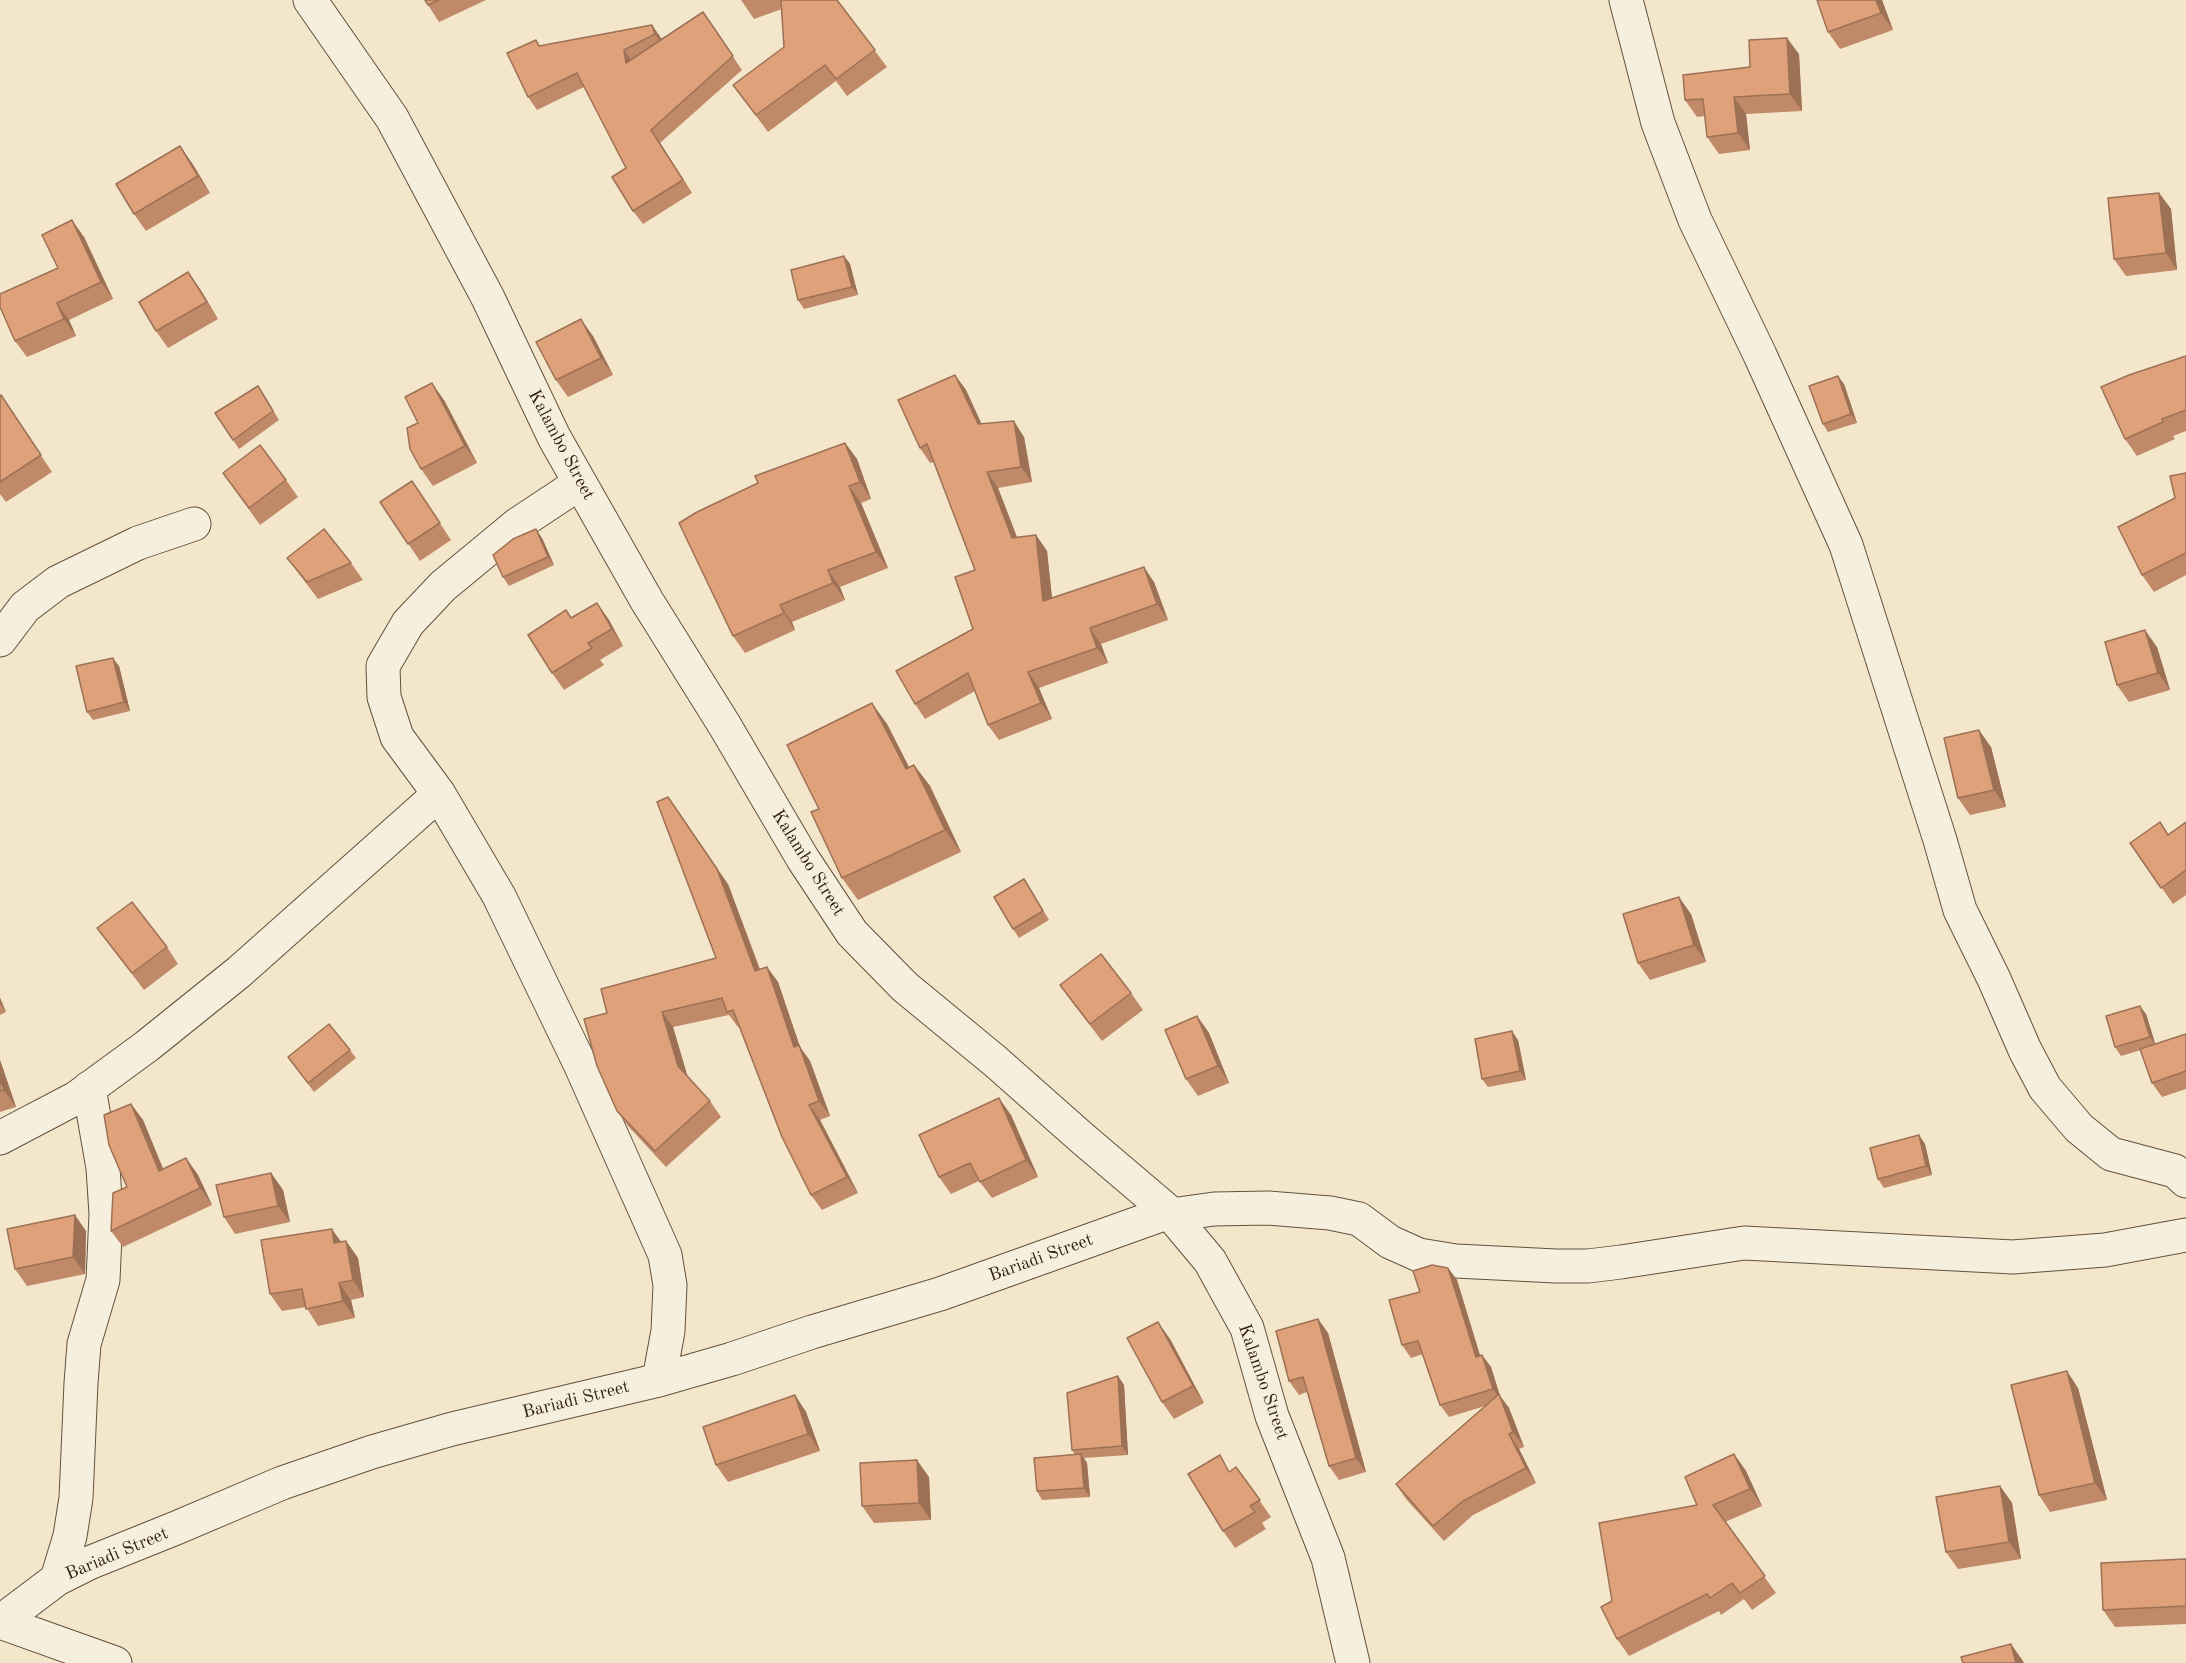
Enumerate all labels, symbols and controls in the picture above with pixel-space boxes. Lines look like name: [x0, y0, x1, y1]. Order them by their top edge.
street label: Kalambo Street: [523, 386, 599, 504]
street label: Kalambo Street: [767, 806, 849, 920]
street label: Bariadi Street: [986, 1229, 1096, 1287]
street label: Kalambo Street: [1233, 1321, 1293, 1443]
street label: Bariadi Street: [520, 1376, 632, 1424]
street label: Bariadi Street: [62, 1523, 172, 1585]

